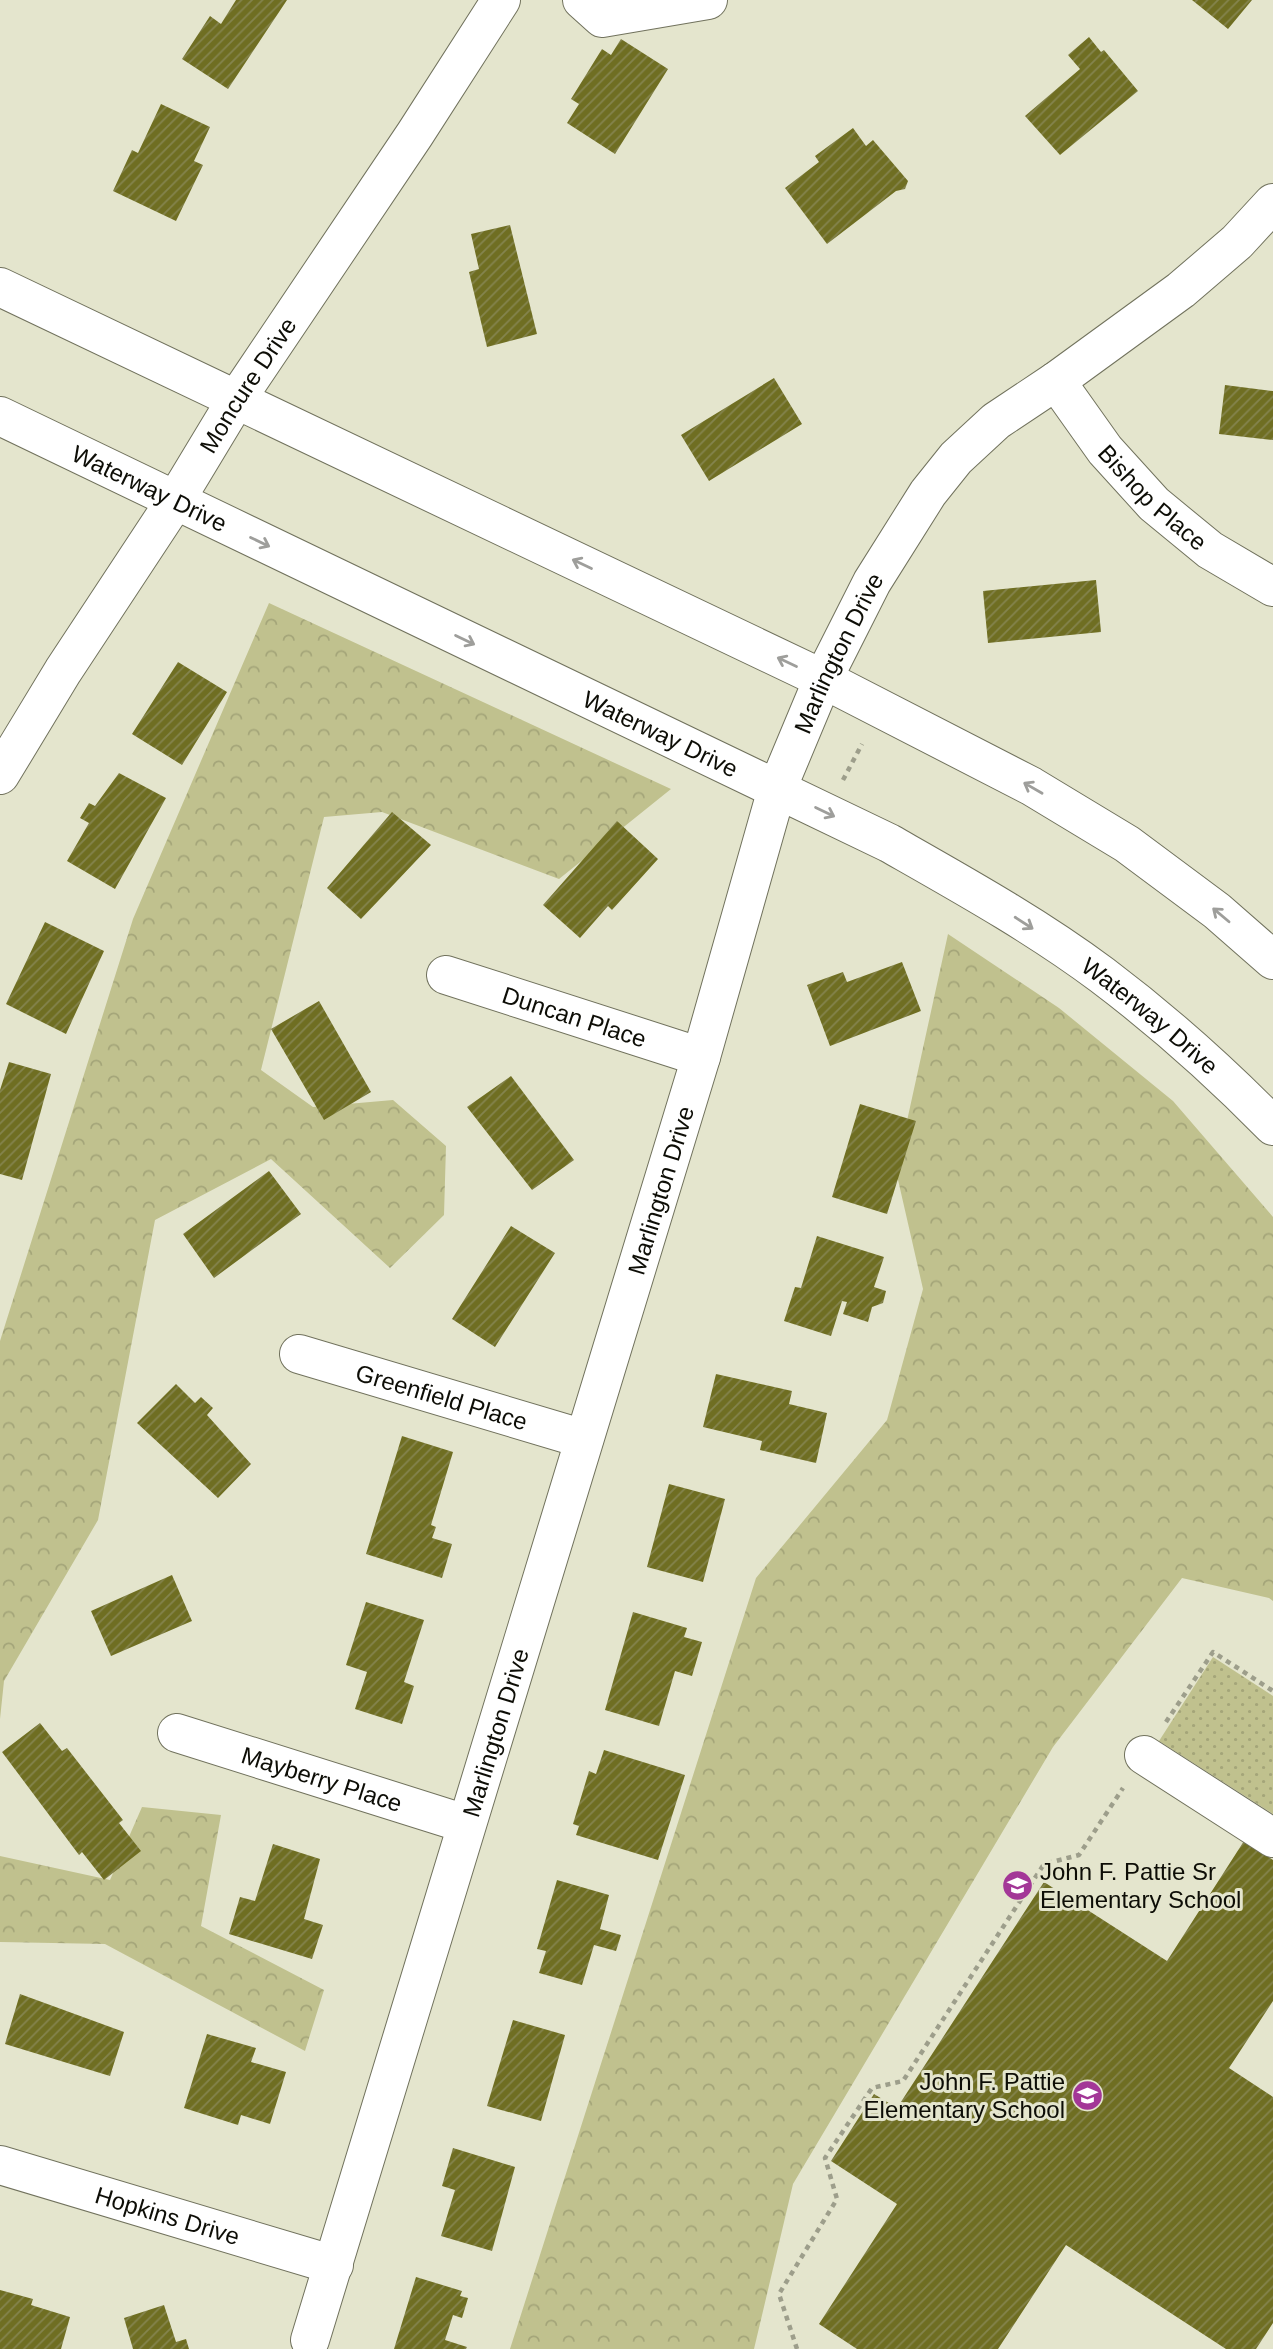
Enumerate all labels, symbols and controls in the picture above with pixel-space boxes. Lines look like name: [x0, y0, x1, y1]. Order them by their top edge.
street label: Moncure Drive: [194, 312, 301, 458]
street label: Waterway Drive: [68, 439, 231, 537]
street label: Bishop Place: [1093, 439, 1212, 555]
one-way arrow: [249, 535, 270, 549]
one-way arrow: [572, 557, 593, 571]
street label: Marlington Drive: [788, 567, 888, 737]
one-way arrow: [454, 634, 475, 647]
one-way arrow: [777, 655, 798, 669]
street label: Waterway Drive: [579, 685, 743, 782]
one-way arrow: [1024, 780, 1044, 794]
one-way arrow: [814, 806, 835, 820]
one-way arrow: [1213, 907, 1231, 923]
one-way arrow: [1013, 916, 1033, 930]
street label: Waterway Drive: [1077, 952, 1224, 1079]
street label: Duncan Place: [499, 981, 650, 1052]
street label: Marlington Drive: [622, 1103, 699, 1278]
street label: Greenfield Place: [353, 1358, 531, 1435]
street label: Marlington Drive: [457, 1645, 534, 1820]
street label: Mayberry Place: [238, 1741, 406, 1817]
place label: John F. Pattie Sr Elementary School: [1040, 1858, 1241, 1913]
school or university icon: John F. Pattie Sr Elementary School: [1000, 1868, 1034, 1902]
place label: John F. Pattie Elementary School: [864, 2068, 1065, 2123]
school or university icon: John F. Pattie Elementary School: [1071, 2078, 1105, 2112]
street label: Hopkins Drive: [92, 2181, 243, 2250]

